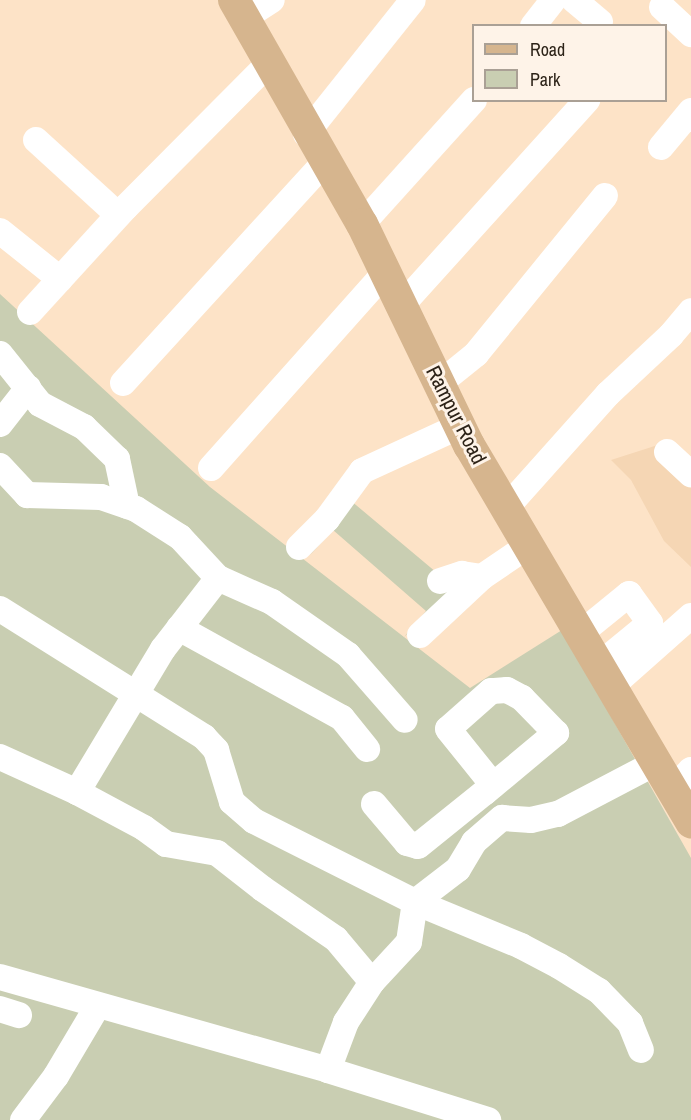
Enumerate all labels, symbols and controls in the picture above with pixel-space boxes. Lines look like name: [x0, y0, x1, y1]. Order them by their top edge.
legend: [472, 24, 667, 102]
text: Road: [530, 37, 565, 62]
text: Park: [530, 67, 560, 92]
street label: Rampur Road: [420, 362, 492, 468]

